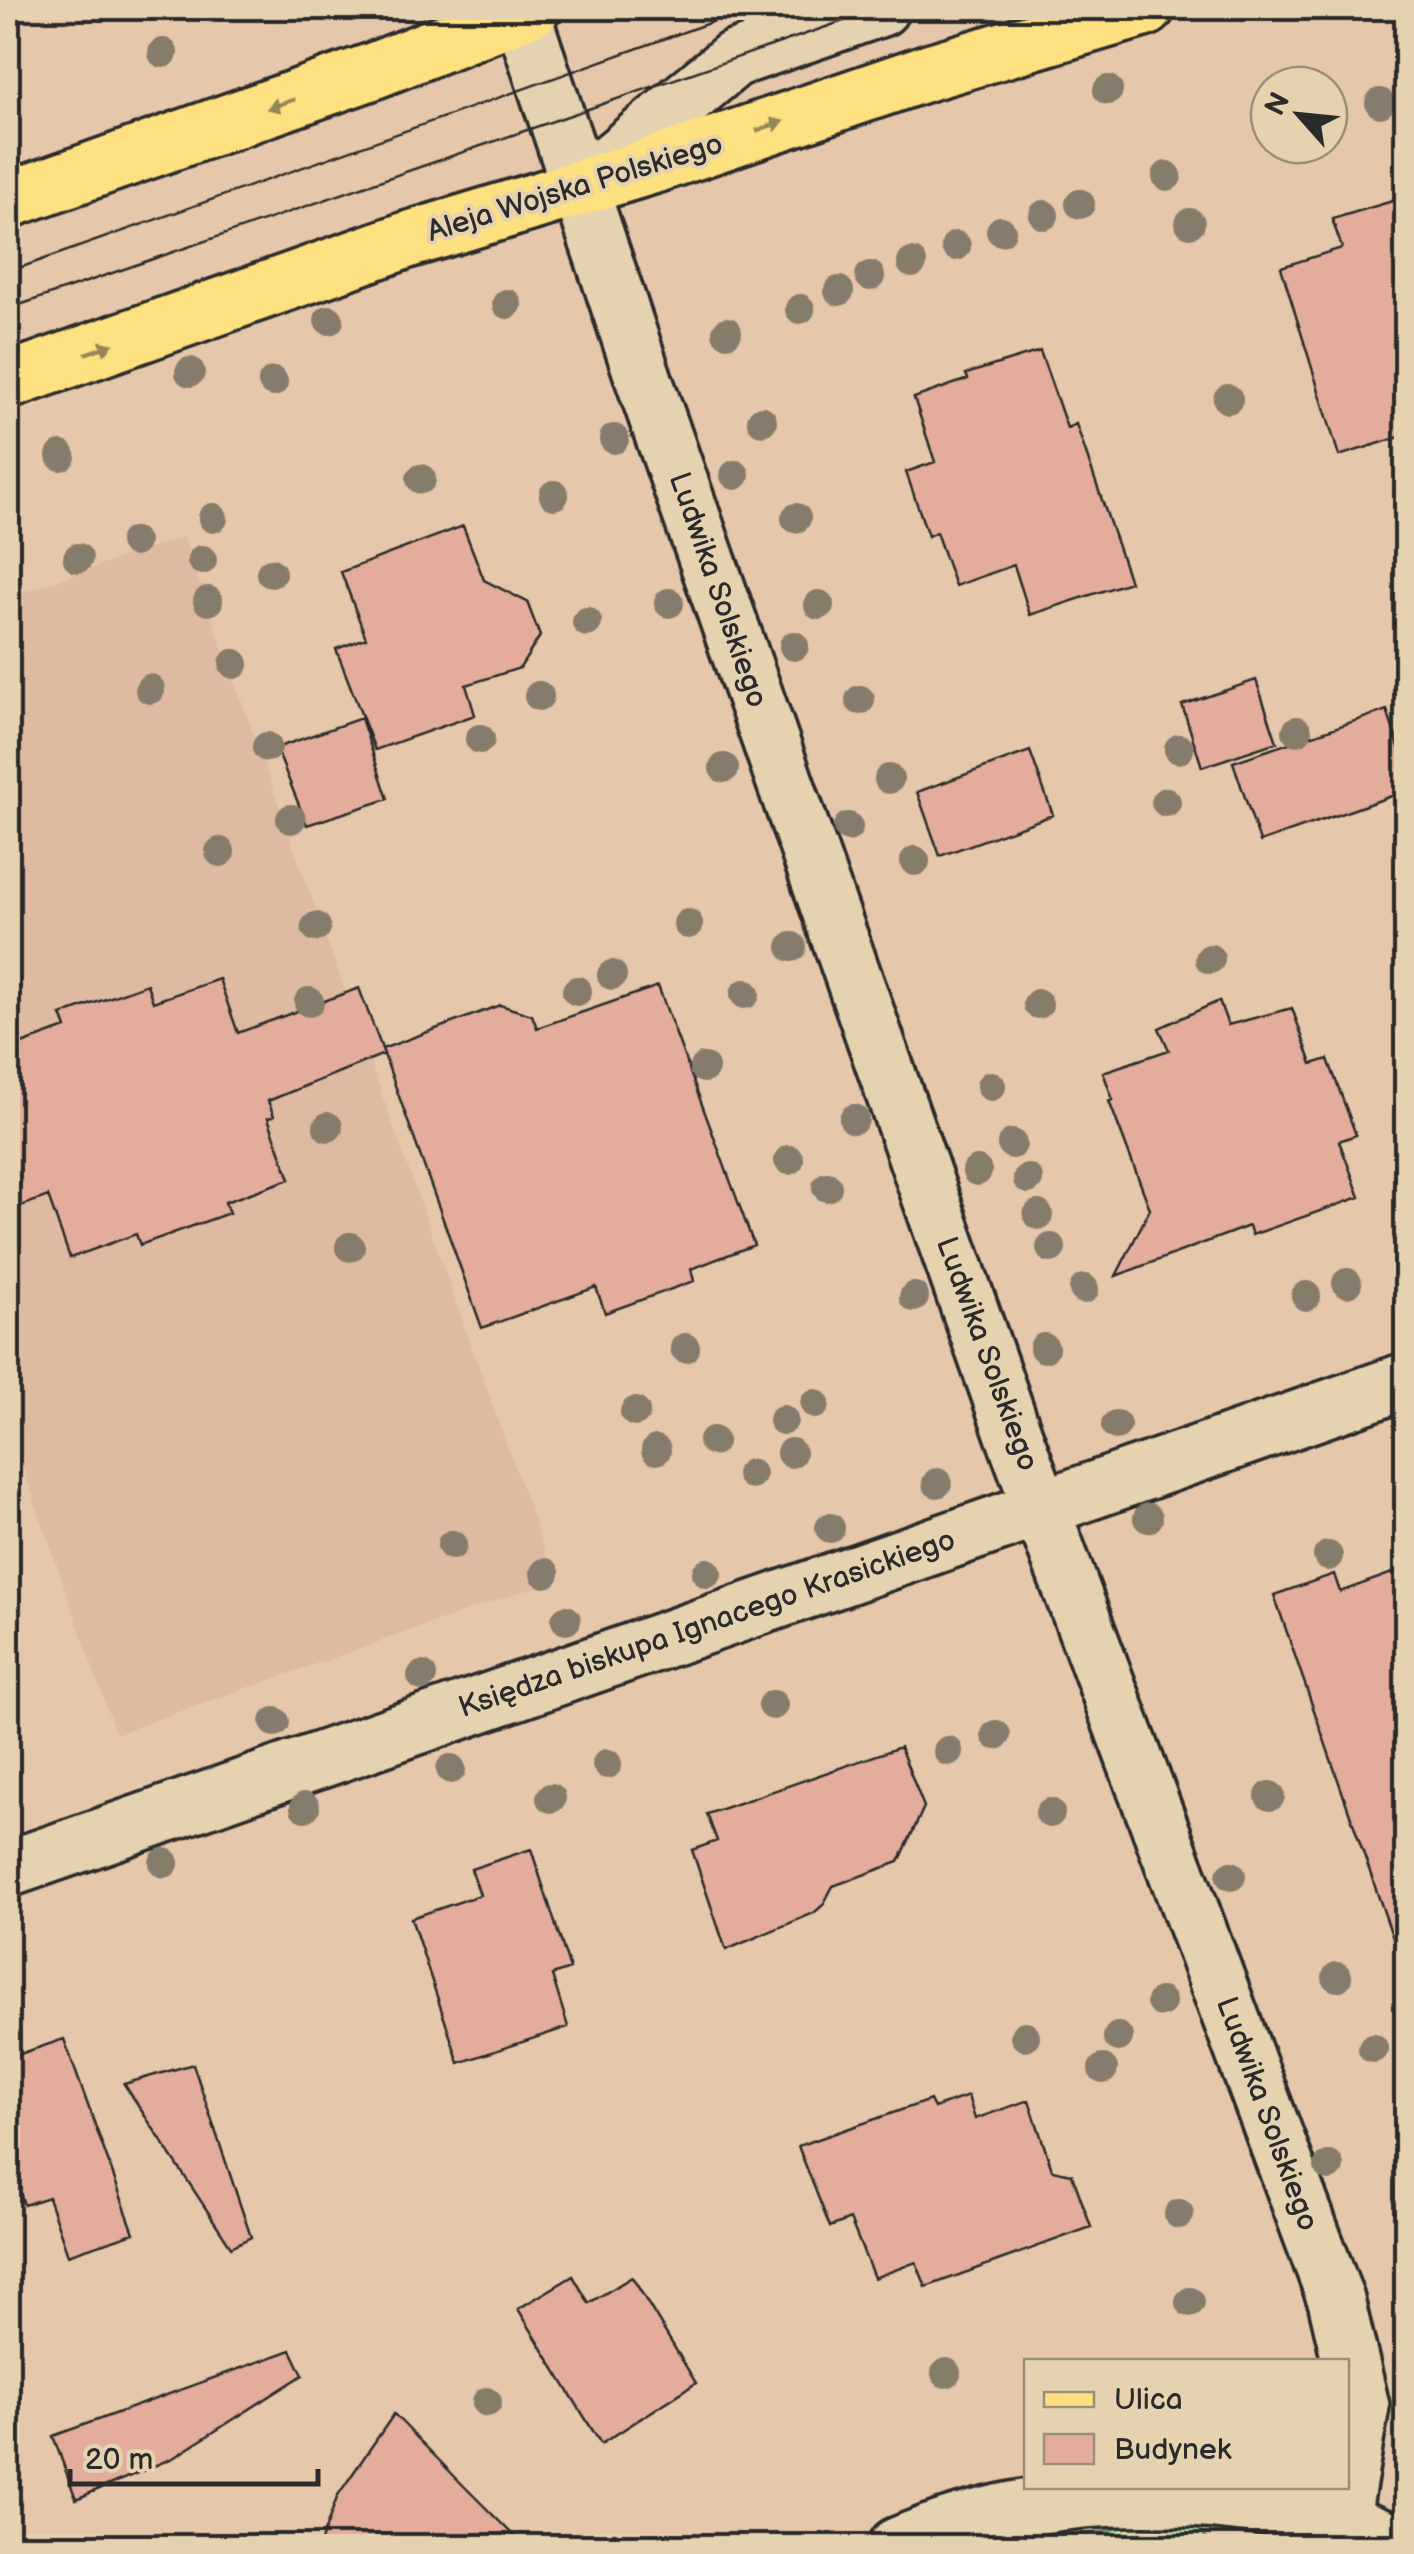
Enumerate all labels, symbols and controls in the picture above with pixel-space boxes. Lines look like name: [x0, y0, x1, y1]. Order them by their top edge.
north arrow: [1249, 65, 1349, 165]
text: N: [1259, 87, 1298, 121]
one-way arrow: [265, 97, 295, 112]
one-way arrow: [756, 117, 786, 132]
street label: Aleja Wojska Polskiego: [423, 126, 727, 250]
one-way arrow: [85, 340, 115, 355]
street label: Ludwika Solskiego: [661, 468, 775, 712]
street label: Ludwika Solskiego: [928, 1232, 1046, 1476]
street label: Księdza biskupa Ignacego Krasickiego: [454, 1522, 960, 1726]
street label: Ludwika Solskiego: [1208, 1992, 1326, 2236]
legend: [1024, 2359, 1349, 2489]
text: Ulica: [1114, 2382, 1183, 2418]
scale bar: [70, 2424, 318, 2486]
text: Budynek: [1114, 2432, 1232, 2468]
text: 20 m: [85, 2442, 153, 2478]

